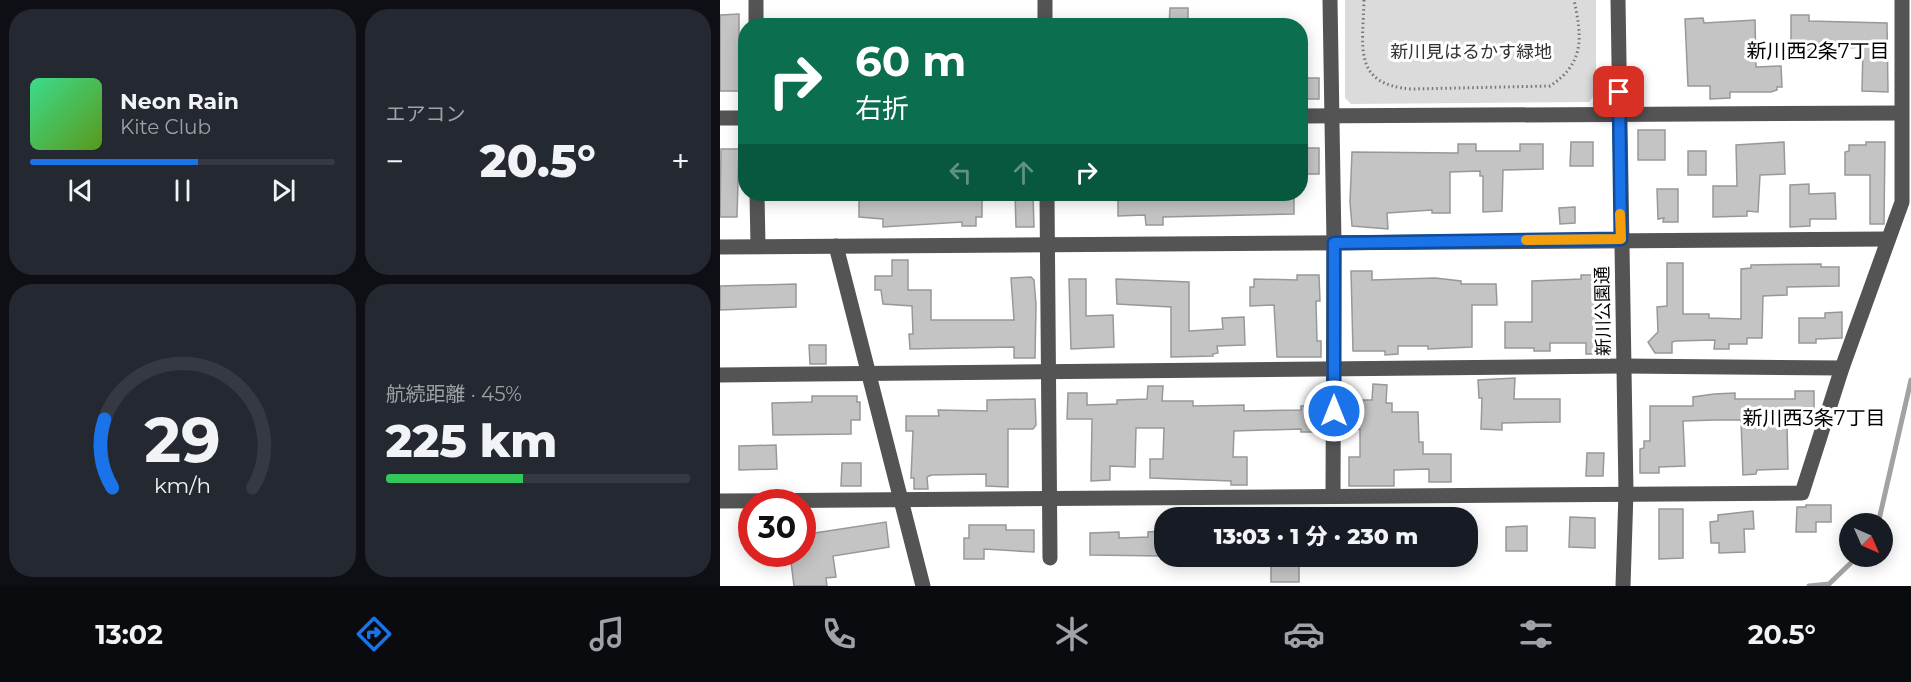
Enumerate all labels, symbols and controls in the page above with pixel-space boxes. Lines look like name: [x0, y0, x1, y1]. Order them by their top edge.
text: 60 m: [855, 35, 966, 87]
district label: 新川西2条7丁目: [1746, 39, 1890, 63]
park label: 新川見はるかす緑地: [1390, 41, 1552, 63]
icon: right: [756, 42, 834, 120]
pin: [1593, 66, 1644, 117]
icon: arrive: [1602, 75, 1635, 108]
text: Neon Rain: [120, 88, 239, 115]
text: 右折: [855, 92, 909, 125]
text: エアコン: [386, 102, 466, 126]
text: Kite Club: [120, 115, 211, 139]
text: 20.5°: [480, 133, 596, 188]
text: −: [386, 141, 404, 181]
text: +: [671, 141, 690, 181]
icon: left: [944, 156, 977, 189]
icon: ahead: [1007, 156, 1040, 189]
icon: right: [1070, 156, 1103, 189]
icon: previous: [64, 174, 97, 207]
icon: pause: [166, 174, 199, 207]
icon: next: [267, 174, 300, 207]
street label: 新川公園通: [1591, 266, 1615, 356]
position arrow: [1302, 379, 1366, 443]
text: 航続距離 · 45%: [386, 382, 522, 406]
text: 29: [144, 402, 221, 478]
district label: 新川西3条7丁目: [1742, 406, 1886, 430]
text: 225 km: [386, 413, 557, 468]
text: km/h: [154, 472, 211, 498]
speed limit sign: 30: [738, 489, 816, 567]
north arrow: [1839, 513, 1893, 567]
map controls: [1839, 513, 1893, 567]
text: 13:03 · 1 分 · 230 m: [1214, 523, 1418, 550]
icon: directions: [353, 613, 395, 655]
icon: music: [586, 613, 628, 655]
icon: phone: [818, 613, 860, 655]
icon: climate: [1051, 613, 1093, 655]
icon: car: [1283, 613, 1325, 655]
icon: filters: [1515, 613, 1557, 655]
text: 13:02: [95, 618, 163, 651]
text: 20.5°: [1748, 618, 1816, 651]

